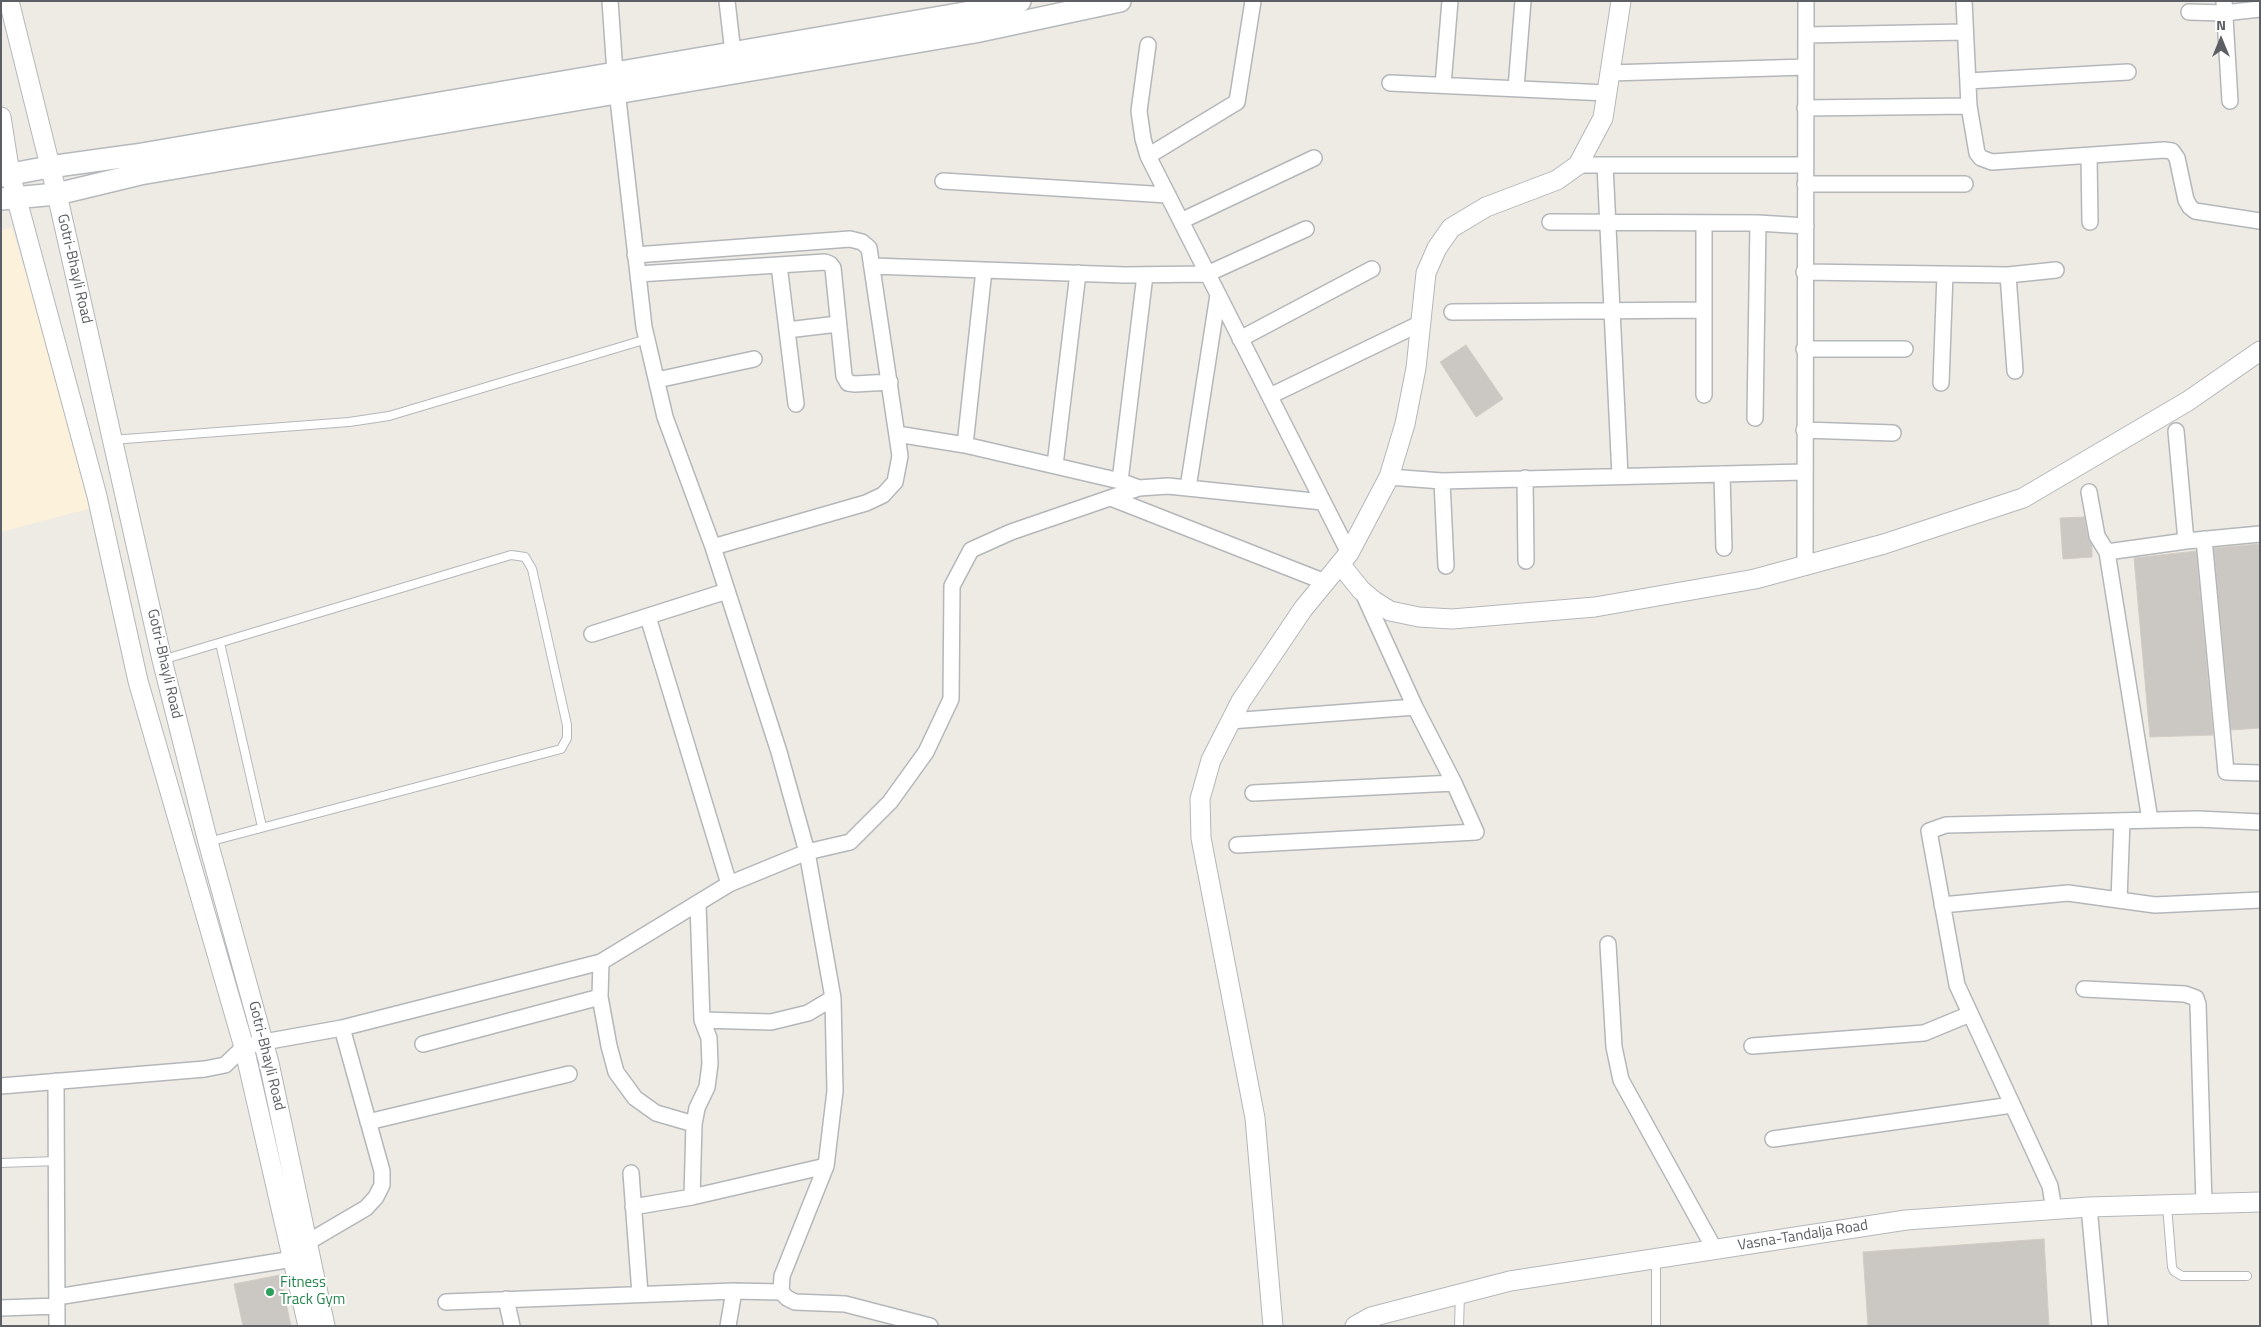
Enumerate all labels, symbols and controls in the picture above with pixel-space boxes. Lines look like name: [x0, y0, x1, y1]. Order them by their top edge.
text: N: [2216, 14, 2226, 35]
north arrow: [2196, 15, 2246, 65]
street label: Gotri-Bhayli Road: [53, 212, 95, 326]
street label: Gotri-Bhayli Road: [143, 607, 185, 721]
street label: Gotri-Bhayli Road: [244, 1000, 288, 1112]
street label: Vasna-Tandalja Road: [1737, 1217, 1869, 1255]
place label: Fitness Track Gym: [280, 1274, 345, 1309]
marker: Fitness Track Gym: [264, 1286, 276, 1298]

